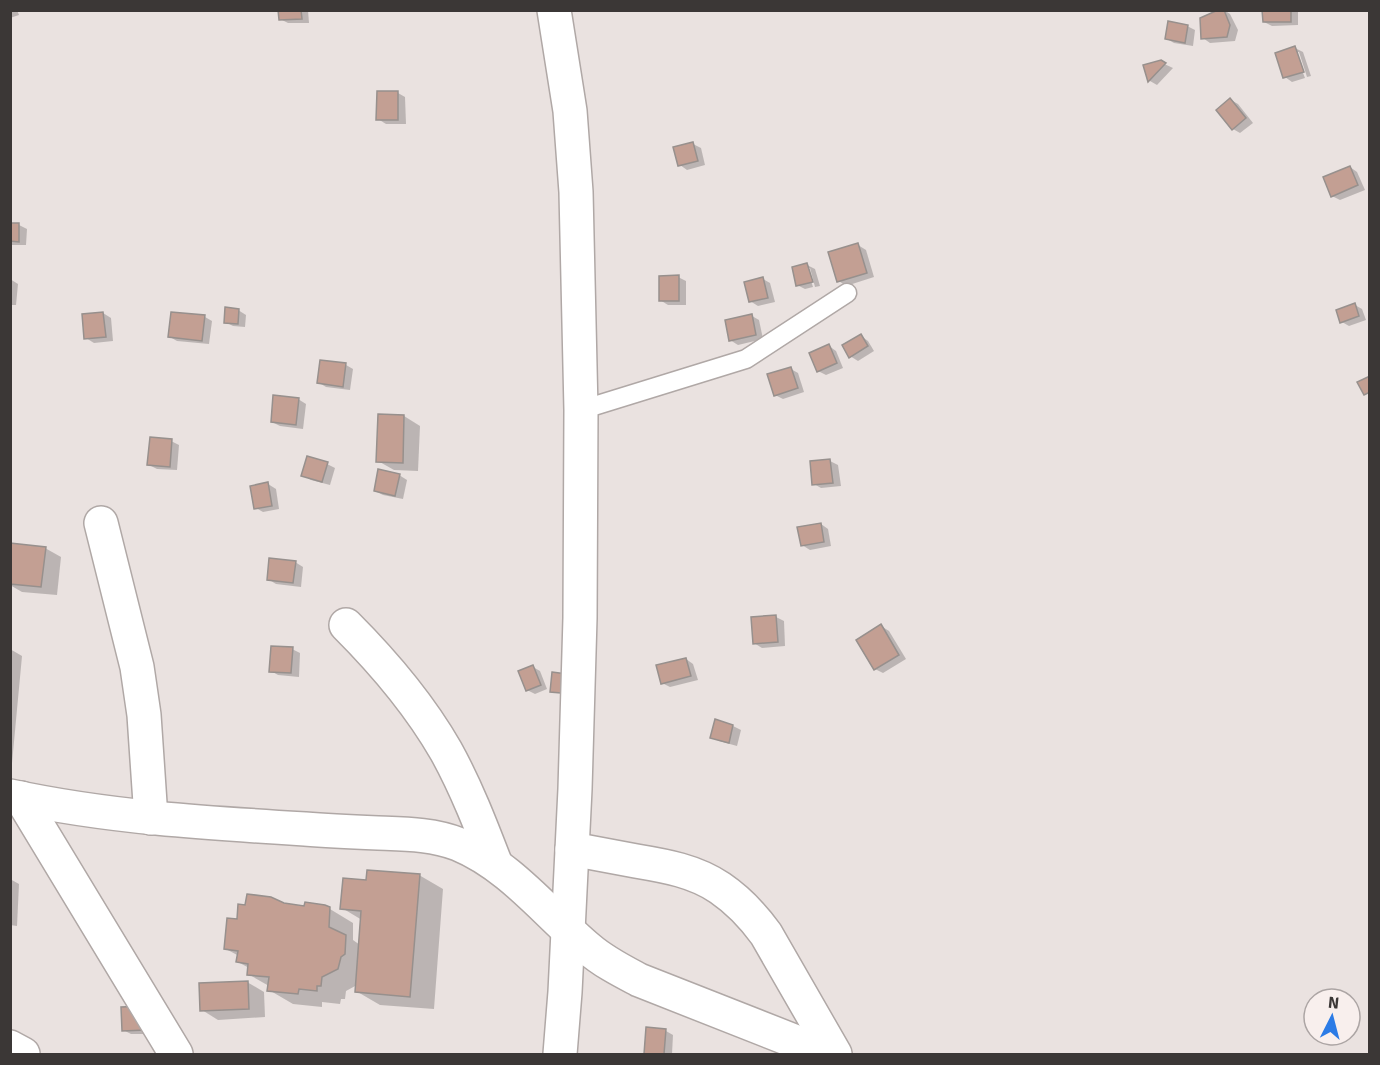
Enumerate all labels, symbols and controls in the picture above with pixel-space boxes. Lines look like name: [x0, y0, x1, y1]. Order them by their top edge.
north arrow: [1302, 987, 1362, 1047]
text: N: [1327, 993, 1340, 1014]

